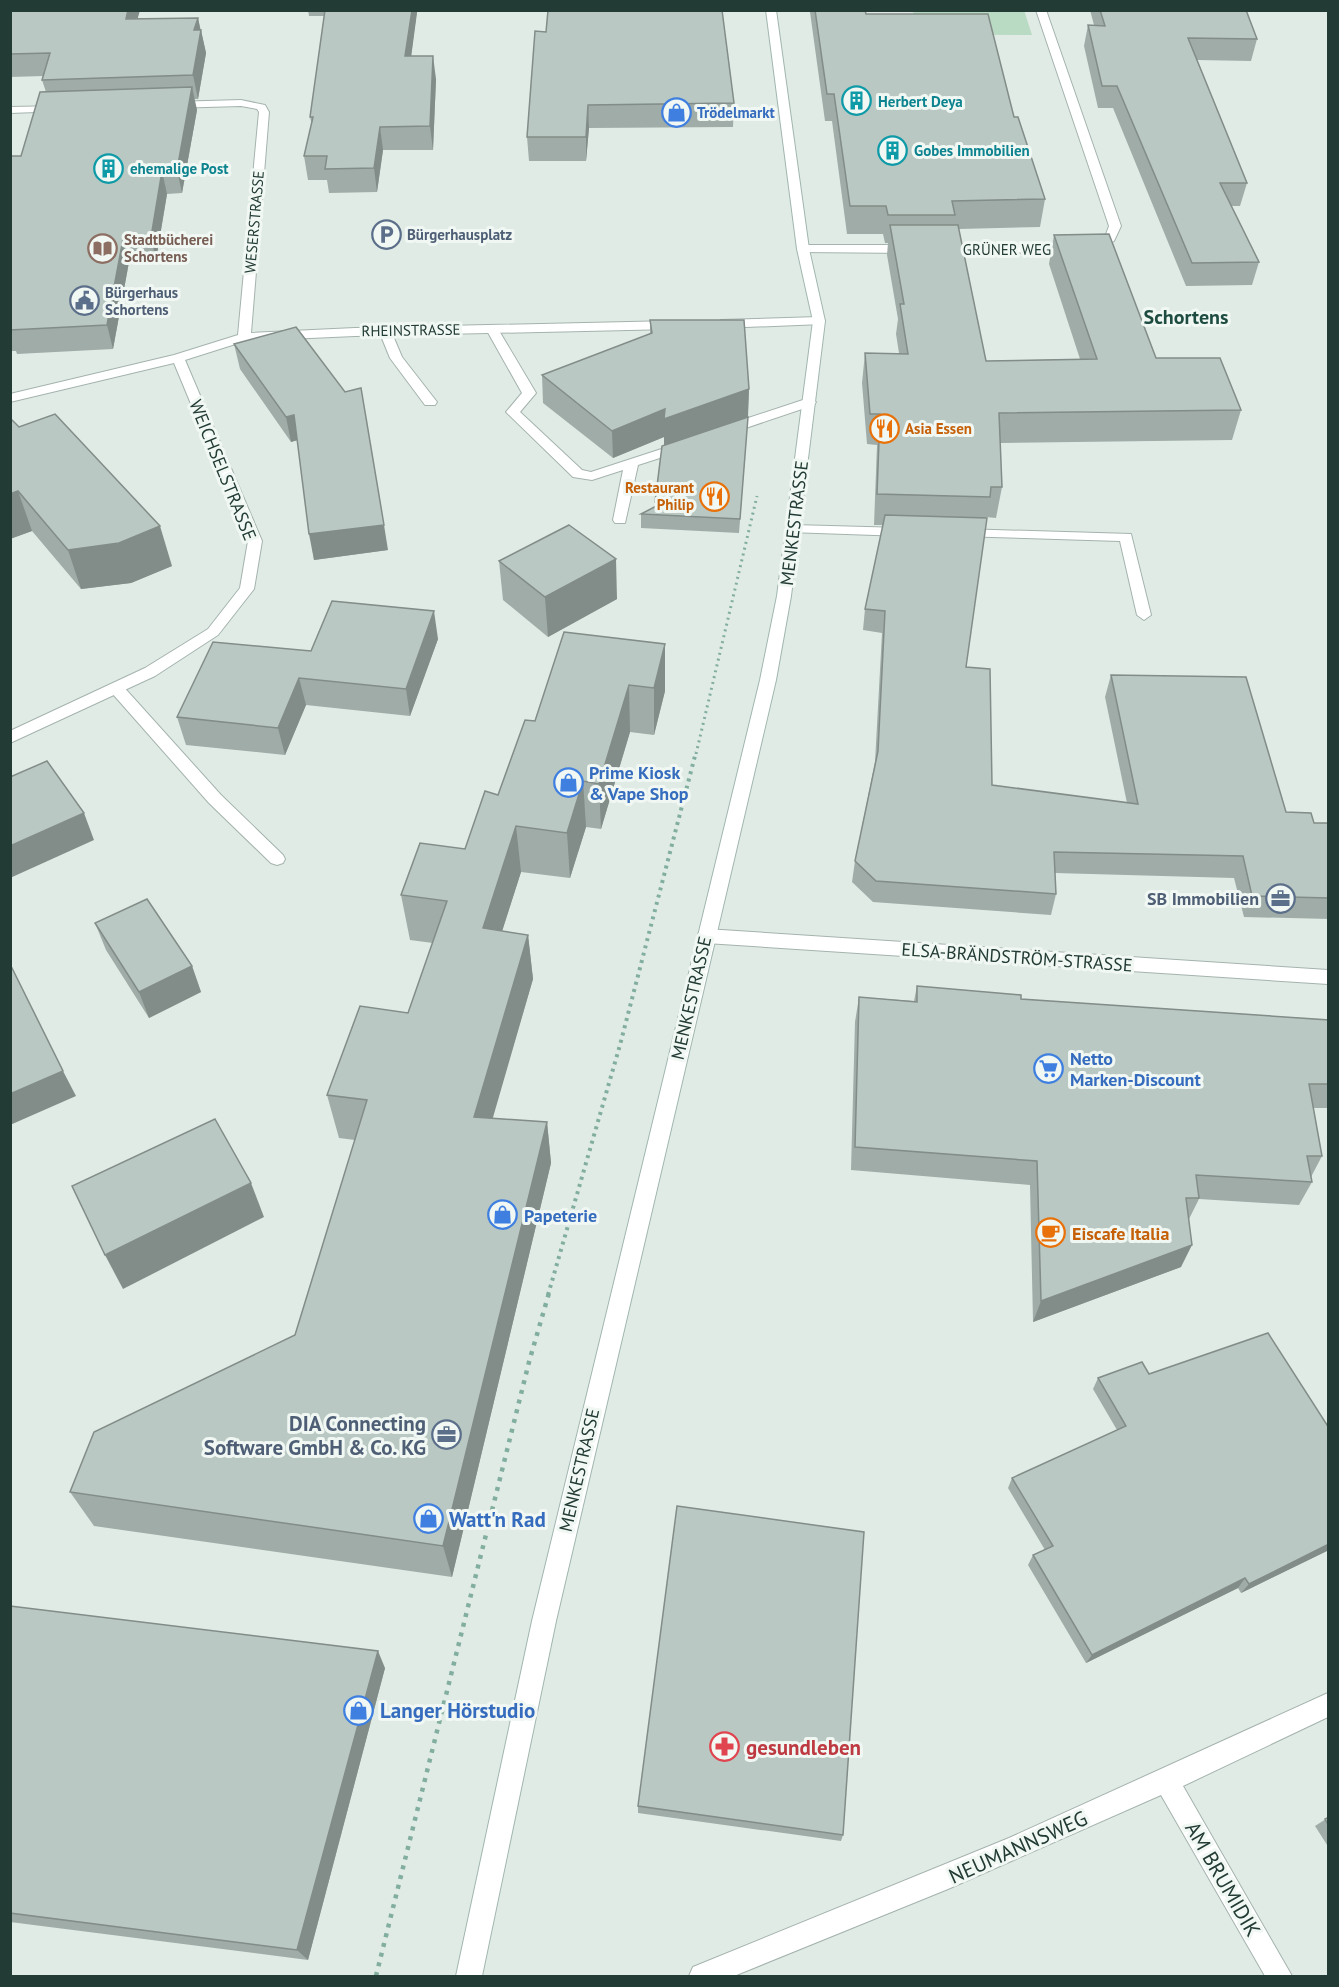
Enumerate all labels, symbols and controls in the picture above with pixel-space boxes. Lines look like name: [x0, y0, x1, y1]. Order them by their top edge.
building icon: Herbert Deya: [841, 85, 873, 117]
place label: Herbert Deya: [878, 92, 963, 111]
shop icon: Trödelmarkt: [660, 96, 692, 128]
place label: Trödelmarkt: [697, 103, 776, 122]
building icon: Gobes Immobilien: [877, 134, 909, 166]
place label: Gobes Immobilien: [914, 141, 1030, 160]
building icon: ehemalige Post: [93, 152, 125, 184]
place label: ehemalige Post: [130, 159, 229, 178]
street label: WESERSTRASSE: [240, 170, 268, 274]
parking icon: Bürgerhausplatz: [370, 218, 402, 250]
place label: Bürgerhausplatz: [407, 225, 512, 244]
place label: Stadtbücherei Schortens: [124, 230, 213, 266]
library icon: Stadtbücherei Schortens: [87, 232, 119, 264]
street label: GRÜNER WEG: [963, 240, 1051, 259]
place label: Bürgerhaus Schortens: [105, 283, 178, 319]
public building icon: Bürgerhaus Schortens: [68, 285, 100, 317]
district label: Schortens: [1144, 304, 1228, 330]
street label: RHEINSTRASSE: [361, 320, 461, 340]
street label: WEICHSELSTRASSE: [184, 396, 262, 544]
restaurant icon: Asia Essen: [868, 412, 900, 444]
place label: Asia Essen: [905, 419, 972, 438]
street label: MENKESTRASSE: [775, 459, 813, 587]
place label: Restaurant Philip: [625, 478, 695, 514]
restaurant icon: Restaurant Philip: [699, 480, 731, 512]
place label: Prime Kiosk & Vape Shop: [589, 761, 689, 805]
shop icon: Prime Kiosk & Vape Shop: [552, 766, 584, 798]
office icon: SB Immobilien: [1264, 882, 1296, 914]
place label: SB Immobilien: [1147, 887, 1259, 910]
street label: MENKESTRASSE: [666, 934, 716, 1062]
street label: ELSA-BRÄNDSTRÖM-STRASSE: [901, 937, 1133, 977]
place label: Netto Marken-Discount: [1070, 1047, 1201, 1091]
supermarket icon: Netto Marken-Discount: [1033, 1052, 1065, 1084]
shop icon: Papeterie: [487, 1199, 519, 1231]
place label: Papeterie: [524, 1204, 597, 1227]
cafe icon: Eiscafe Italia: [1035, 1217, 1067, 1249]
place label: Eiscafe Italia: [1072, 1222, 1169, 1245]
street label: MENKESTRASSE: [554, 1406, 604, 1534]
place label: DIA Connecting Software GmbH & Co. KG: [204, 1410, 426, 1461]
office icon: DIA Connecting Software GmbH & Co. KG: [431, 1419, 463, 1451]
shop icon: Watt'n Rad: [412, 1503, 444, 1535]
place label: Watt'n Rad: [449, 1506, 546, 1533]
shop icon: Langer Hörstudio: [343, 1694, 375, 1726]
place label: Langer Hörstudio: [380, 1697, 535, 1724]
pharmacy icon: gesundleben: [709, 1731, 741, 1763]
place label: gesundleben: [746, 1734, 861, 1761]
street label: NEUMANNSWEG: [944, 1804, 1092, 1890]
street label: AM BRUMIDIK: [1179, 1817, 1267, 1941]

